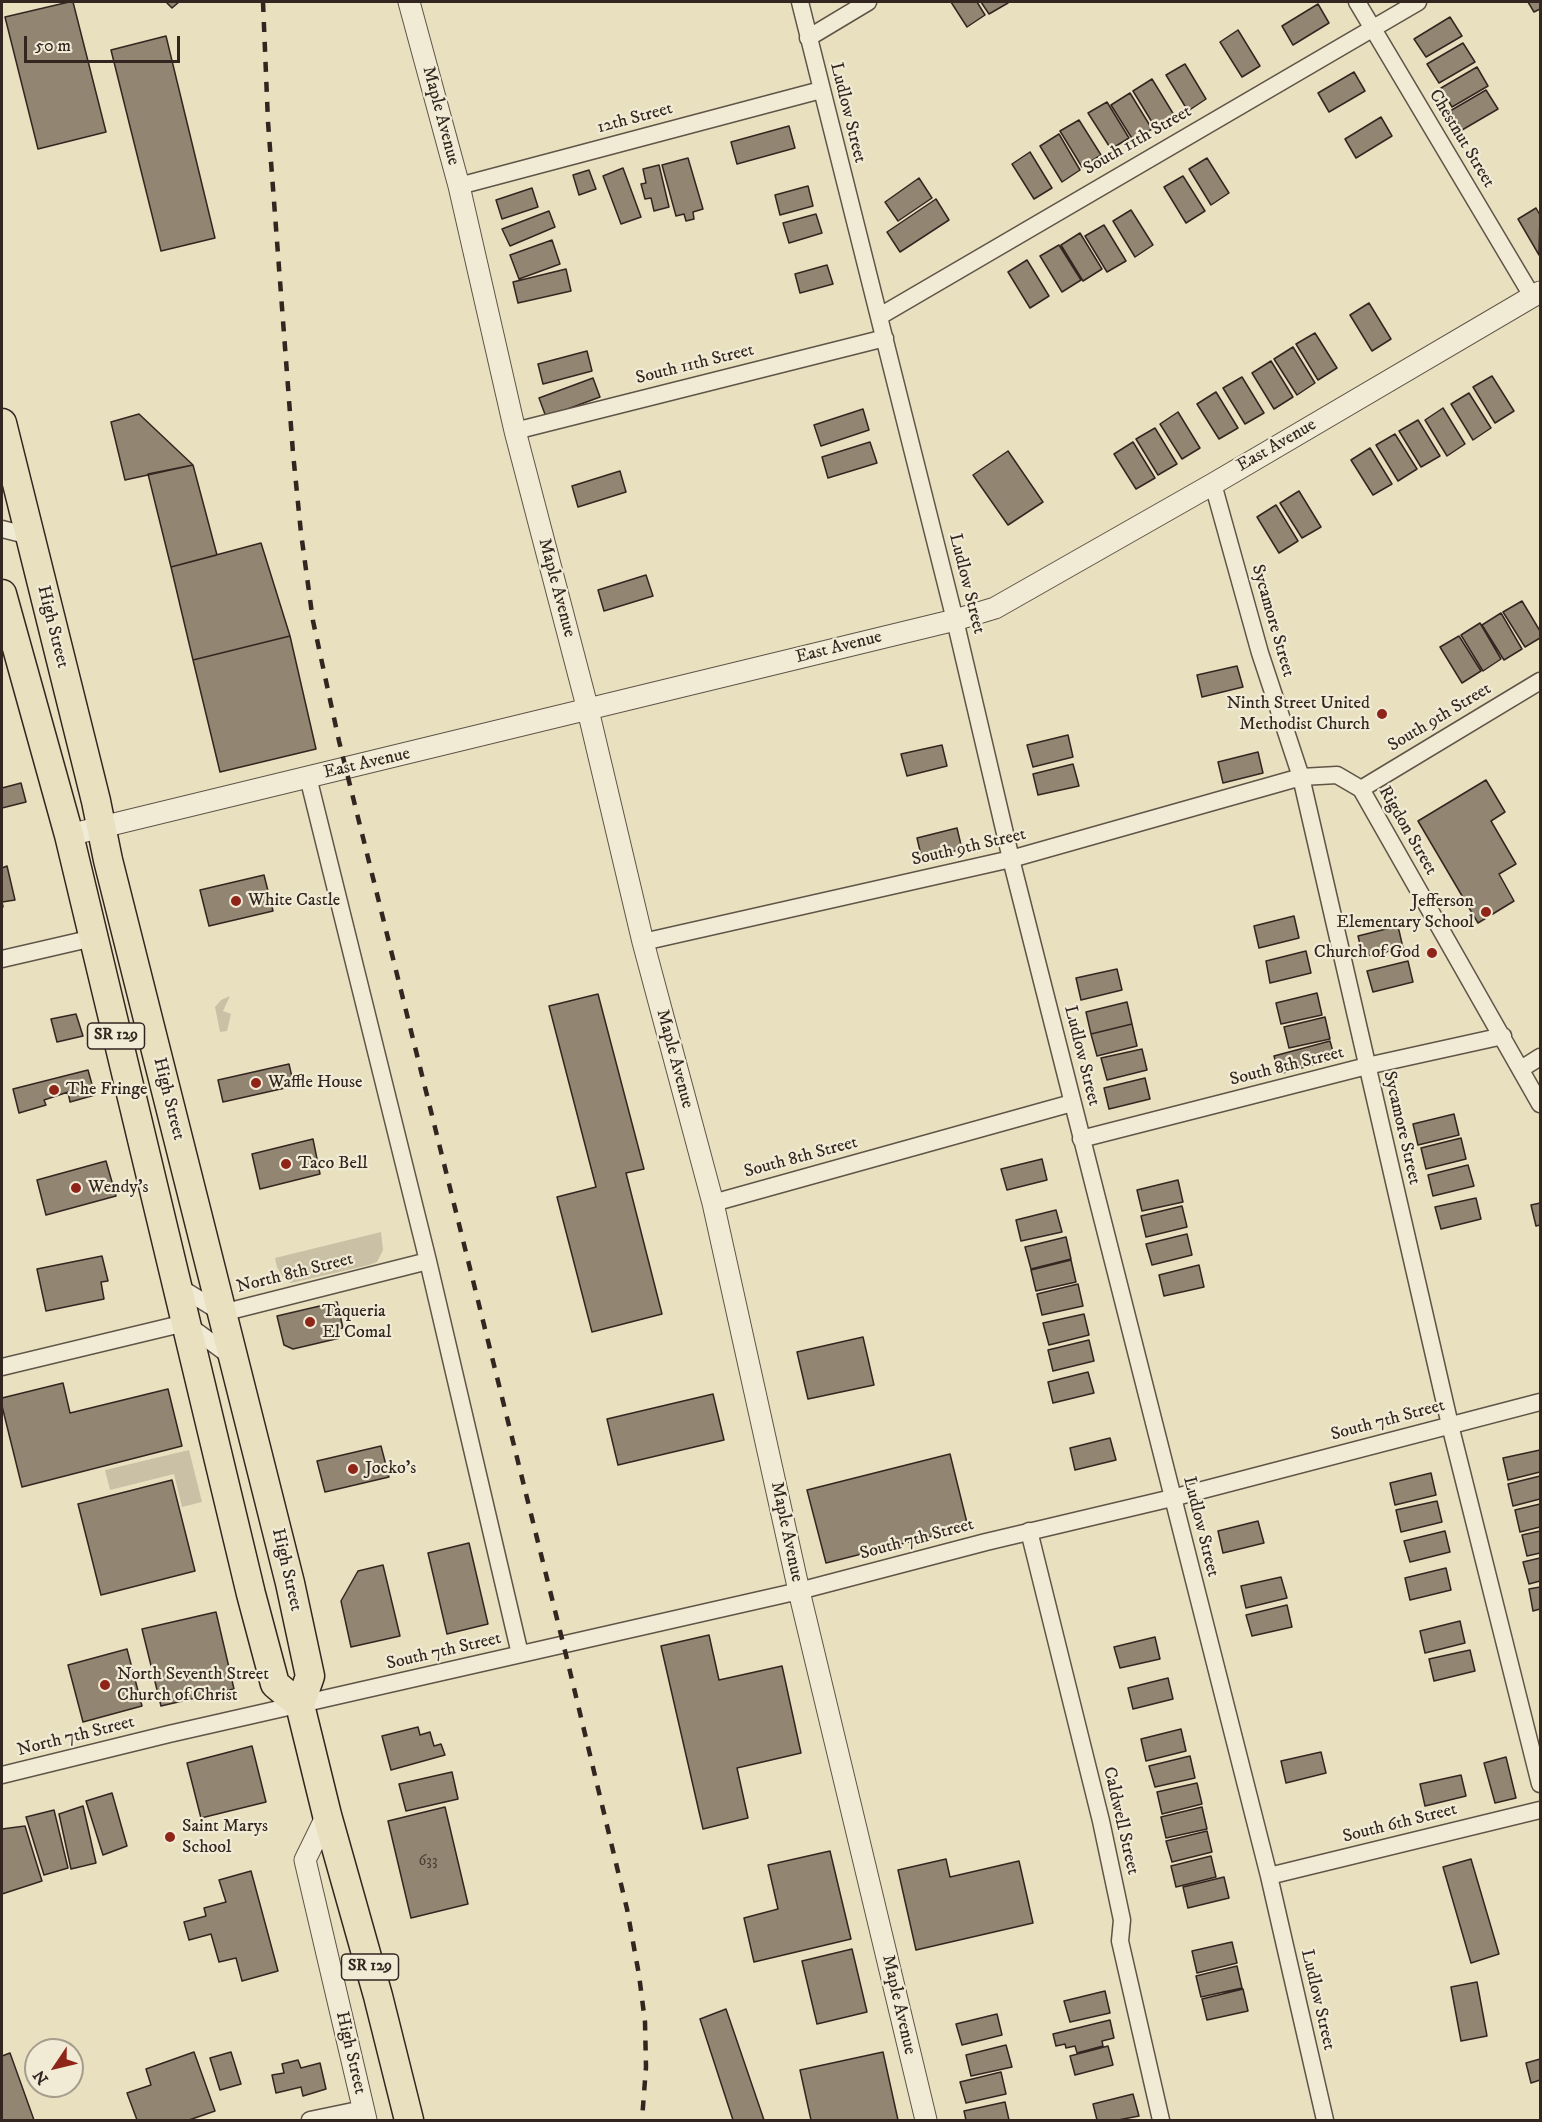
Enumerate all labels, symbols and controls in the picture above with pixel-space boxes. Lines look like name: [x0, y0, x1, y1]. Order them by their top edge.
scale bar: [27, 24, 183, 62]
text: 50 m: [35, 35, 71, 57]
street label: Ludlow Street: [824, 61, 870, 165]
street label: Maple Avenue: [416, 64, 464, 168]
street label: Chestnut Street: [1423, 86, 1499, 192]
street label: 12th Street: [595, 99, 675, 139]
street label: South 11th Street: [1080, 101, 1196, 181]
street label: South 11th Street: [634, 340, 756, 390]
street label: East Avenue: [1234, 415, 1320, 477]
street label: Ludlow Street: [943, 532, 989, 636]
street label: Maple Avenue: [532, 536, 580, 640]
street label: Sycamore Street: [1246, 562, 1298, 680]
street label: High Street: [31, 583, 73, 671]
street label: East Avenue: [794, 627, 884, 669]
street label: South 9th Street: [1384, 679, 1496, 757]
place label: Ninth Street United Methodist Church: [1227, 693, 1370, 736]
marker: Ninth Street United Methodist Church: [1375, 707, 1389, 721]
street label: East Avenue: [322, 744, 412, 784]
street label: Rigdon Street: [1373, 783, 1441, 879]
street label: South 9th Street: [910, 824, 1028, 872]
place label: White Castle: [248, 890, 340, 912]
place label: Jefferson Elementary School: [1336, 891, 1474, 934]
marker: White Castle: [229, 894, 243, 908]
marker: Jefferson Elementary School: [1479, 905, 1493, 919]
place label: Church of God: [1314, 942, 1420, 964]
marker: Church of God: [1425, 946, 1439, 960]
street label: Ludlow Street: [1058, 1004, 1104, 1108]
street label: Maple Avenue: [650, 1007, 698, 1111]
road number: SR 129: [88, 1023, 144, 1049]
street label: South 8th Street: [1228, 1042, 1346, 1092]
street label: High Street: [147, 1055, 189, 1143]
street label: Sycamore Street: [1377, 1069, 1425, 1187]
place label: Waffle House: [268, 1072, 362, 1094]
marker: Waffle House: [249, 1076, 263, 1090]
place label: The Fringe: [66, 1079, 147, 1101]
marker: The Fringe: [47, 1083, 61, 1097]
street label: South 8th Street: [742, 1132, 860, 1184]
place label: Taco Bell: [298, 1153, 368, 1175]
marker: Taco Bell: [279, 1157, 293, 1171]
place label: Wendy's: [88, 1177, 148, 1199]
marker: Wendy's: [69, 1181, 83, 1195]
street label: North 8th Street: [234, 1249, 356, 1299]
place label: Taqueria El Comal: [322, 1301, 391, 1344]
marker: Taqueria El Comal: [303, 1315, 317, 1329]
street label: South 7th Street: [1329, 1395, 1447, 1447]
place label: Jocko's: [365, 1458, 416, 1480]
marker: Jocko's: [346, 1462, 360, 1476]
street label: Ludlow Street: [1177, 1475, 1223, 1579]
street label: Maple Avenue: [765, 1480, 807, 1584]
street label: South 7th Street: [858, 1514, 976, 1566]
street label: High Street: [266, 1526, 306, 1614]
street label: South 7th Street: [385, 1628, 503, 1676]
place label: North Seventh Street Church of Christ: [117, 1664, 269, 1706]
marker: North Seventh Street Church of Christ: [98, 1678, 112, 1692]
street label: North 7th Street: [15, 1712, 137, 1762]
street label: Caldwell Street: [1097, 1765, 1143, 1877]
street label: South 6th Street: [1341, 1799, 1459, 1849]
place label: Saint Marys School: [182, 1816, 268, 1858]
marker: Saint Marys School: [163, 1830, 177, 1844]
house number: 633: [419, 1853, 437, 1871]
street label: Ludlow Street: [1295, 1948, 1339, 2052]
street label: Maple Avenue: [876, 1953, 920, 2057]
road number: SR 129: [342, 1954, 398, 1980]
street label: High Street: [330, 2009, 370, 2097]
north arrow: [24, 2038, 84, 2098]
text: N: [29, 2066, 53, 2088]

